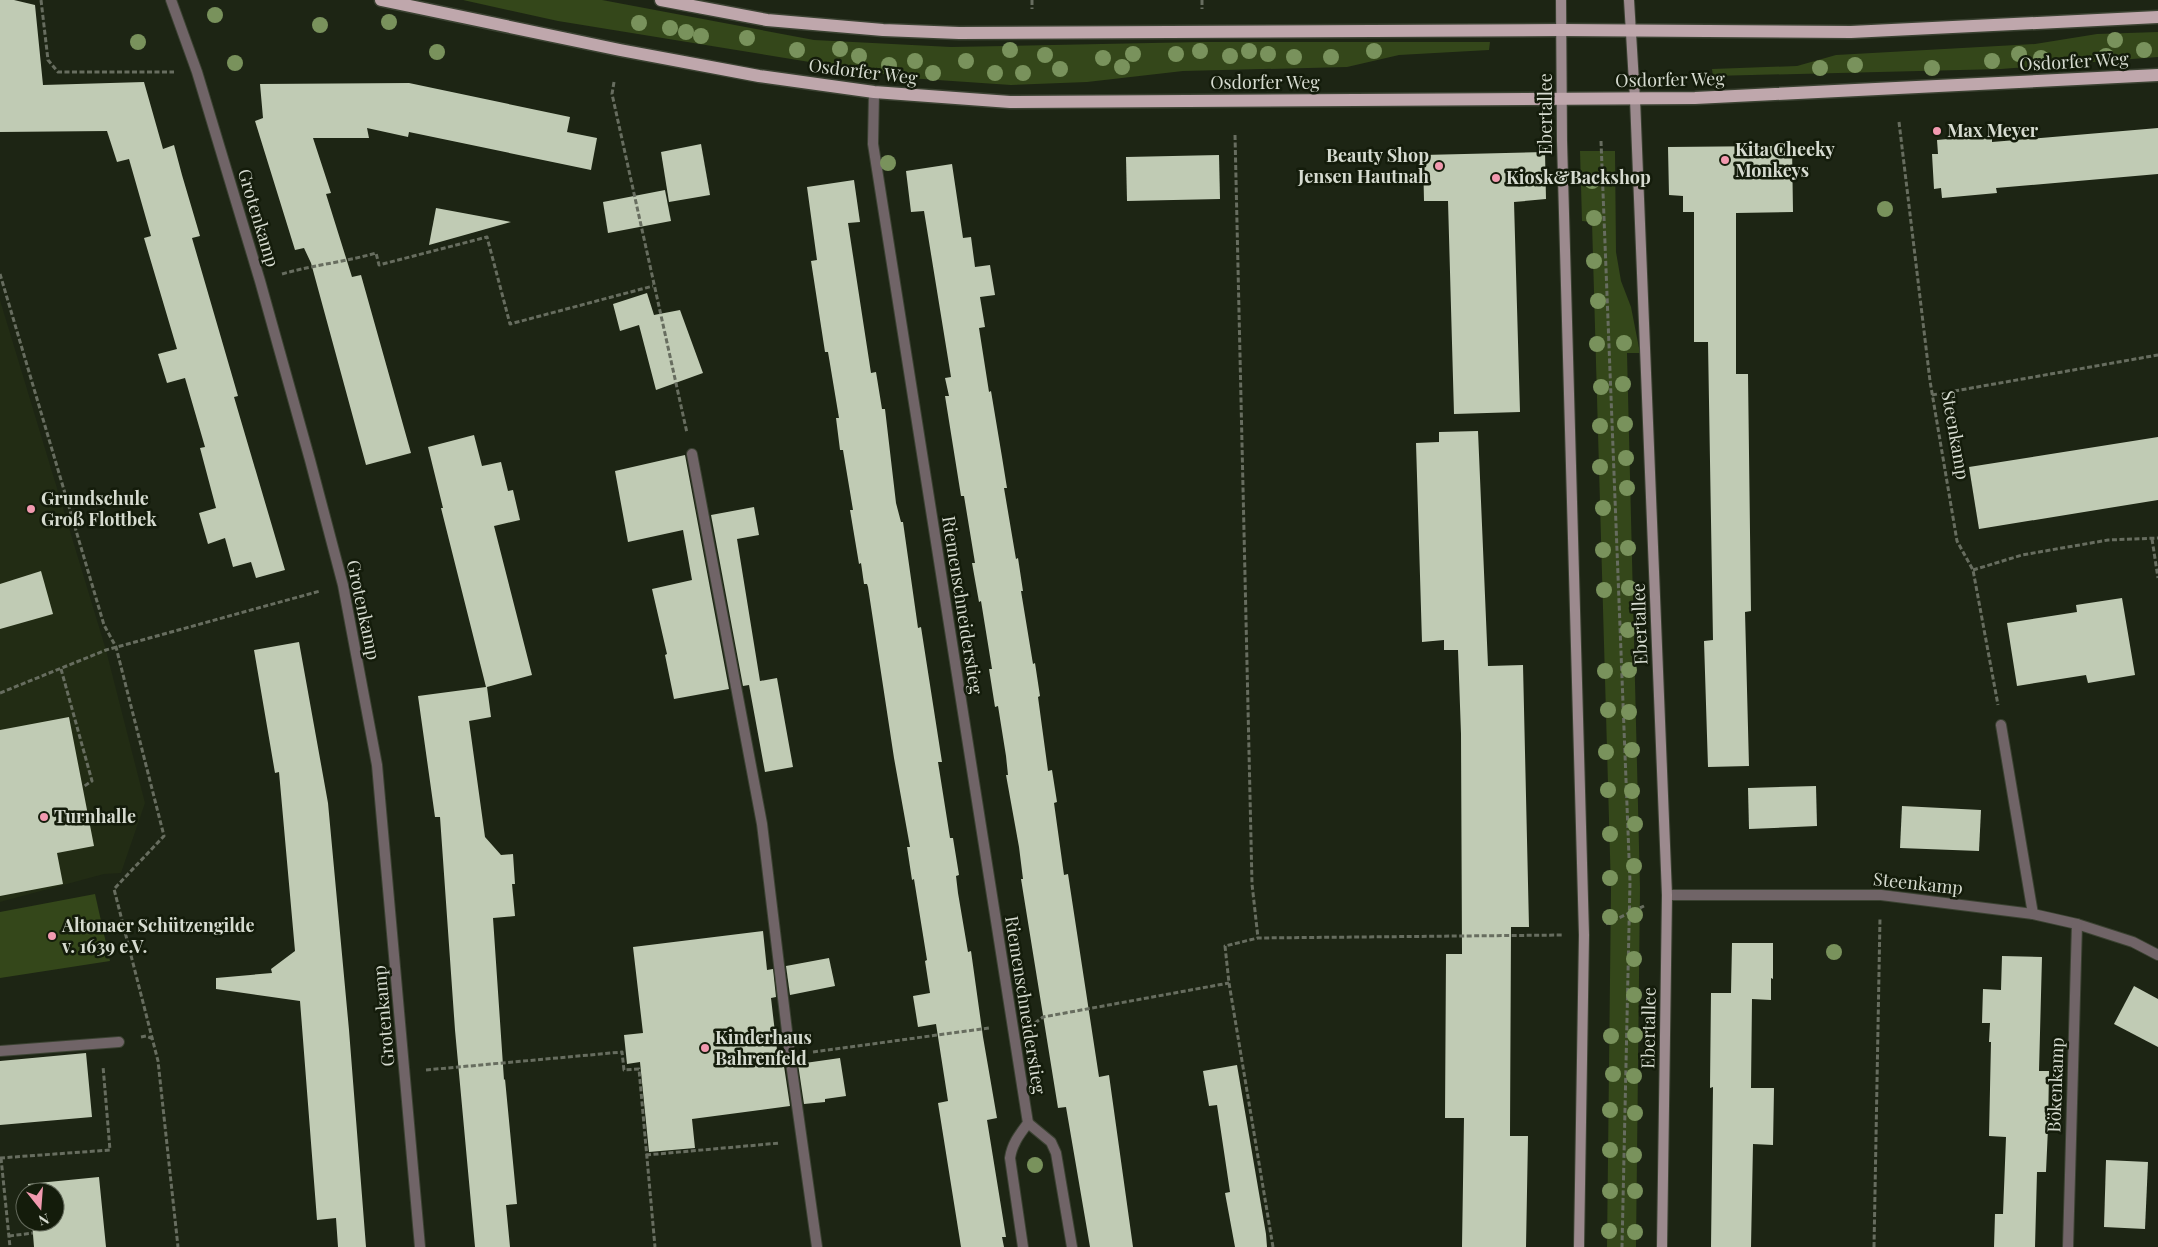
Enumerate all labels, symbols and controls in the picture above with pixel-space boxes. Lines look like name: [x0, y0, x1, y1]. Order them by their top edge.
street label: Osdorfer Weg: [2019, 46, 2130, 76]
street label: Osdorfer Weg: [807, 52, 919, 90]
street label: Osdorfer Weg: [1615, 66, 1725, 92]
street label: Osdorfer Weg: [1210, 70, 1320, 94]
street label: Ebertallee: [1533, 73, 1557, 155]
place label: Max Meyer: [1947, 118, 2039, 142]
marker: Max Meyer: [1931, 125, 1943, 137]
place label: Kita Cheeky Monkeys: [1735, 137, 1836, 182]
place label: Beauty Shop Jensen Hautnah: [1297, 143, 1429, 188]
marker: Kita Cheeky Monkeys: [1719, 154, 1731, 166]
marker: Beauty Shop Jensen Hautnah: [1433, 160, 1445, 172]
place label: Kiosk&Backshop: [1506, 165, 1651, 189]
street label: Grotenkamp: [233, 166, 285, 270]
marker: Kiosk&Backshop: [1490, 172, 1502, 184]
street label: Steenkamp: [1936, 388, 1976, 481]
place label: Grundschule Groß Flottbek: [41, 486, 157, 531]
marker: Grundschule Groß Flottbek: [25, 503, 37, 515]
street label: Riemenschneiderstieg: [937, 514, 989, 696]
street label: Grotenkamp: [342, 558, 386, 662]
street label: Ebertallee: [1626, 583, 1652, 665]
place label: Turnhalle: [54, 804, 136, 828]
marker: Turnhalle: [38, 811, 50, 823]
street label: Steenkamp: [1872, 866, 1964, 900]
place label: Altonaer Schützengilde v. 1639 e.V.: [61, 913, 255, 958]
street label: Riemenschneiderstieg: [1000, 914, 1052, 1096]
marker: Altonaer Schützengilde v. 1639 e.V.: [46, 930, 58, 942]
street label: Grotenkamp: [367, 964, 399, 1068]
street label: Ebertallee: [1635, 987, 1661, 1069]
place label: Kinderhaus Bahrenfeld: [715, 1025, 812, 1070]
street label: Bökenkamp: [2041, 1037, 2069, 1133]
marker: Kinderhaus Bahrenfeld: [699, 1042, 711, 1054]
north arrow: [15, 1182, 65, 1232]
text: N: [36, 1209, 52, 1230]

